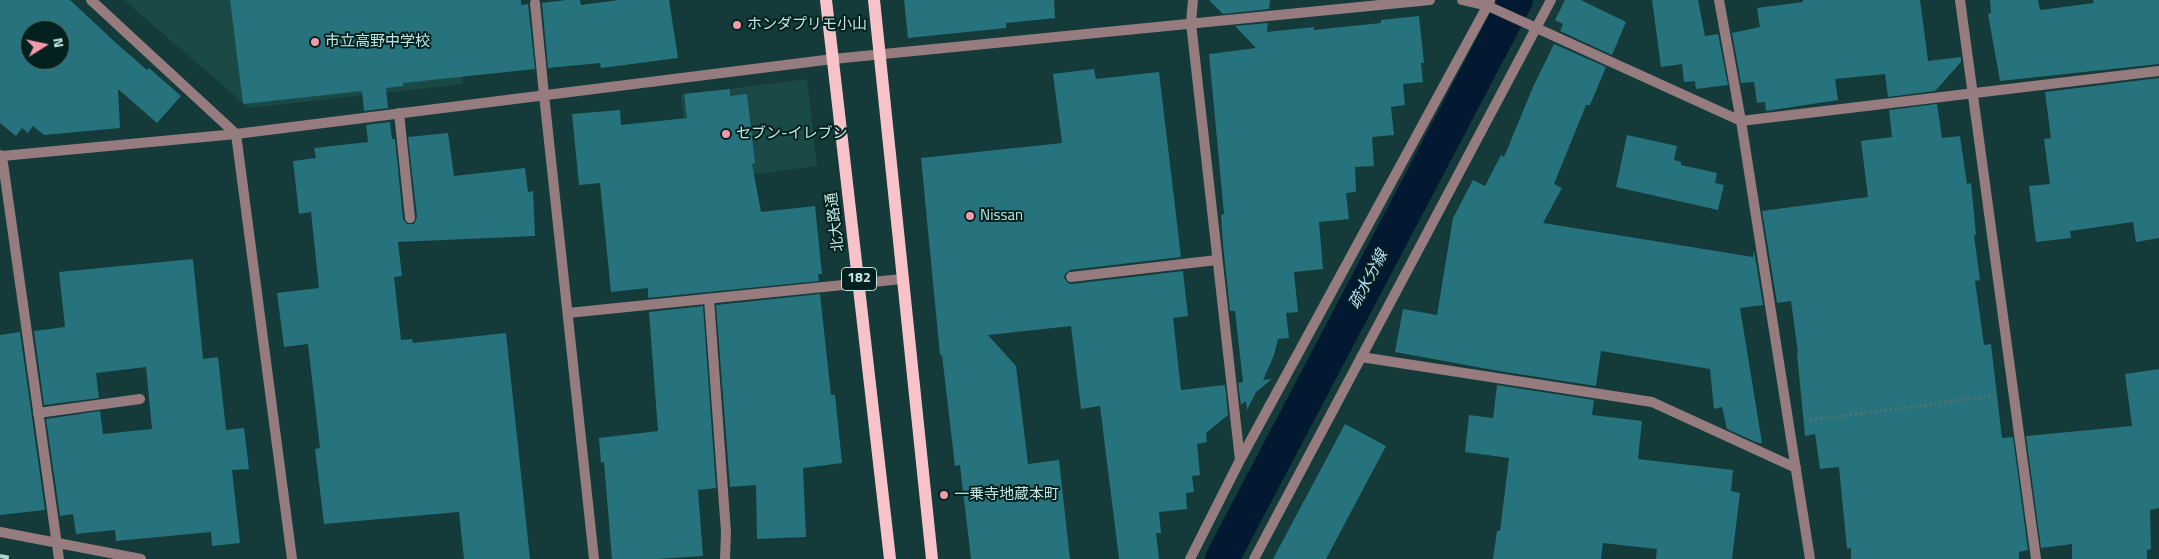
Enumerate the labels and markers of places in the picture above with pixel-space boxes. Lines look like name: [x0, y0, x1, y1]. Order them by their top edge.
place label: ホンダプリモ小山: [747, 16, 867, 34]
marker: ホンダプリモ小山: [731, 19, 743, 31]
place label: 市立高野中学校: [325, 33, 430, 51]
marker: 市立高野中学校: [309, 36, 321, 48]
place label: セブン-イレブン: [736, 125, 848, 143]
marker: セブン-イレブン: [720, 128, 732, 140]
place label: Nissan: [980, 207, 1023, 225]
marker: Nissan: [964, 210, 976, 222]
place label: 一乗寺地蔵本町: [954, 486, 1059, 504]
marker: 一乗寺地蔵本町: [938, 489, 950, 501]

